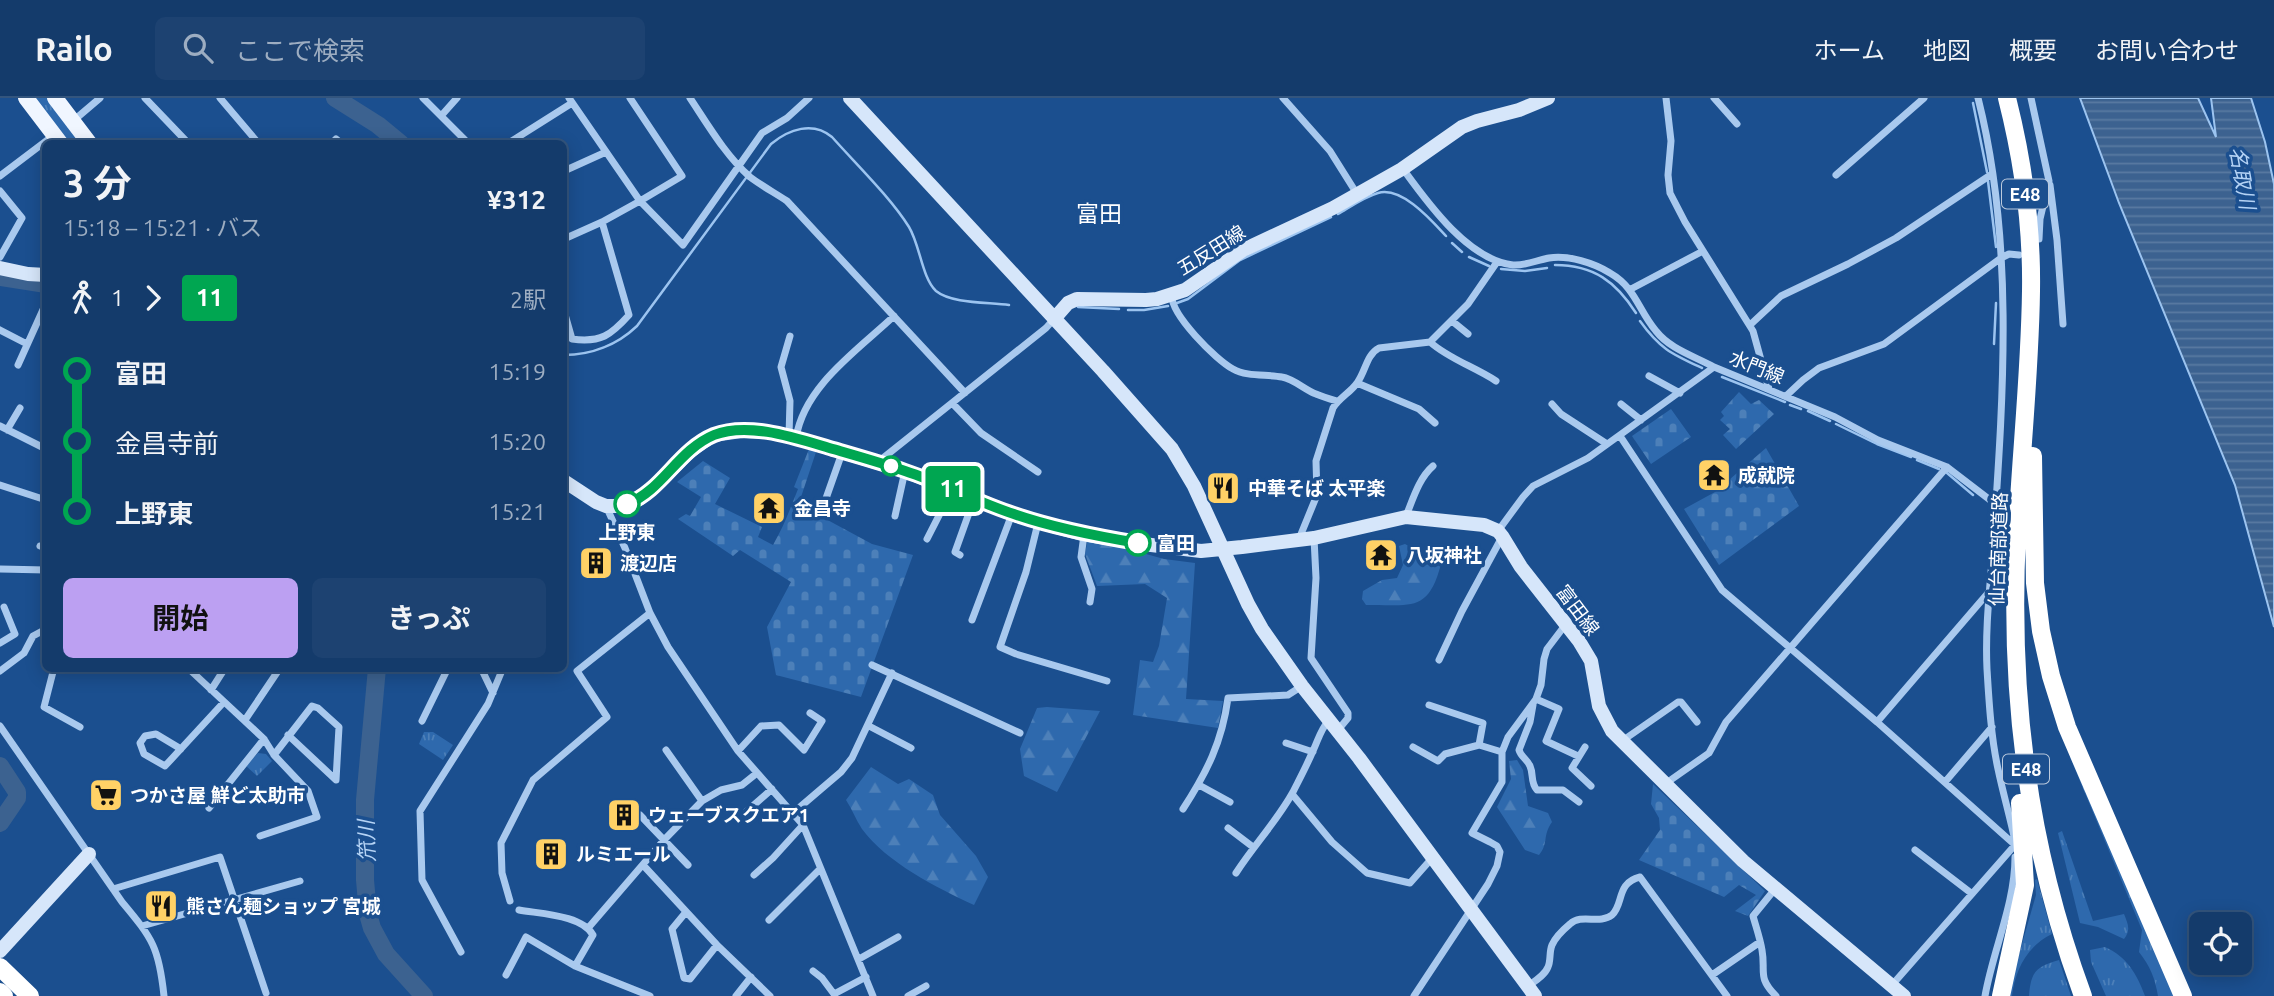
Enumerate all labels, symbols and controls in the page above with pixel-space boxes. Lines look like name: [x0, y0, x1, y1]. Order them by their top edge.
search box: [155, 17, 645, 80]
icon: search: [179, 29, 217, 67]
text: Railo: [35, 30, 113, 67]
text: ここで検索: [235, 36, 365, 65]
text: ホーム: [1814, 37, 1885, 64]
text: 地図: [1923, 37, 1971, 64]
text: 概要: [2009, 37, 2057, 64]
text: お問い合わせ: [2095, 37, 2239, 64]
water label: 名取川: [2226, 145, 2261, 213]
text: 3 分: [63, 162, 131, 204]
road number: E48: [2002, 180, 2048, 208]
text: ¥312: [487, 185, 546, 214]
district label: 富田: [1076, 201, 1122, 226]
text: 15:18 – 15:21 · バス: [63, 215, 262, 240]
street label: 五反田線: [1173, 221, 1249, 279]
icon: walk: [63, 279, 101, 317]
icon: forward: [134, 279, 172, 317]
text: 11: [196, 284, 223, 311]
text: 1: [111, 285, 124, 310]
text: 2駅: [510, 287, 546, 312]
street label: 水門線: [1726, 346, 1788, 388]
text: 富田: [115, 359, 167, 388]
text: 15:19: [488, 359, 546, 384]
text: 金昌寺前: [115, 429, 219, 458]
text: 15:20: [488, 429, 546, 454]
unlabelled marker: [881, 456, 901, 476]
temple icon: 成就院: [1695, 456, 1733, 494]
place label: 成就院: [1738, 464, 1795, 486]
line badge: 11: [922, 466, 984, 512]
restaurant icon: 中華そば 太平楽: [1204, 469, 1242, 507]
text: 11: [939, 475, 967, 502]
place label: 中華そば 太平楽: [1248, 477, 1386, 499]
temple icon: 金昌寺: [750, 489, 788, 527]
marker: 上野東: [614, 491, 640, 517]
street label: 仙台南部道路: [1985, 492, 2011, 606]
place label: 金昌寺: [794, 497, 851, 519]
text: 上野東: [115, 499, 193, 528]
text: 15:21: [488, 499, 546, 524]
place label: 上野東: [598, 521, 656, 543]
marker: 富田: [1125, 530, 1151, 556]
place label: 富田: [1157, 532, 1195, 554]
temple icon: 八坂神社: [1362, 536, 1400, 574]
building icon: 渡辺店: [577, 544, 615, 582]
place label: 八坂神社: [1406, 544, 1482, 566]
place label: 渡辺店: [620, 552, 677, 574]
button: 開始: [63, 578, 298, 658]
button: きっぷ: [312, 578, 546, 658]
street label: 富田線: [1552, 581, 1604, 639]
road number: E48: [2003, 754, 2049, 784]
supermarket icon: つかさ屋 鮮ど太助市: [87, 776, 125, 814]
place label: つかさ屋 鮮ど太助市: [130, 784, 306, 806]
building icon: ウェーブスクエア1: [605, 796, 643, 834]
place label: ウェーブスクエア1: [648, 804, 810, 826]
water label: 笊川: [353, 818, 379, 862]
building icon: ルミエール: [532, 835, 570, 873]
place label: ルミエール: [576, 843, 671, 865]
restaurant icon: 熊さん麺ショップ 宮城: [142, 887, 180, 925]
place label: 熊さん麺ショップ 宮城: [186, 895, 381, 917]
map controls: [2189, 912, 2252, 975]
button: locate: [2189, 912, 2252, 975]

